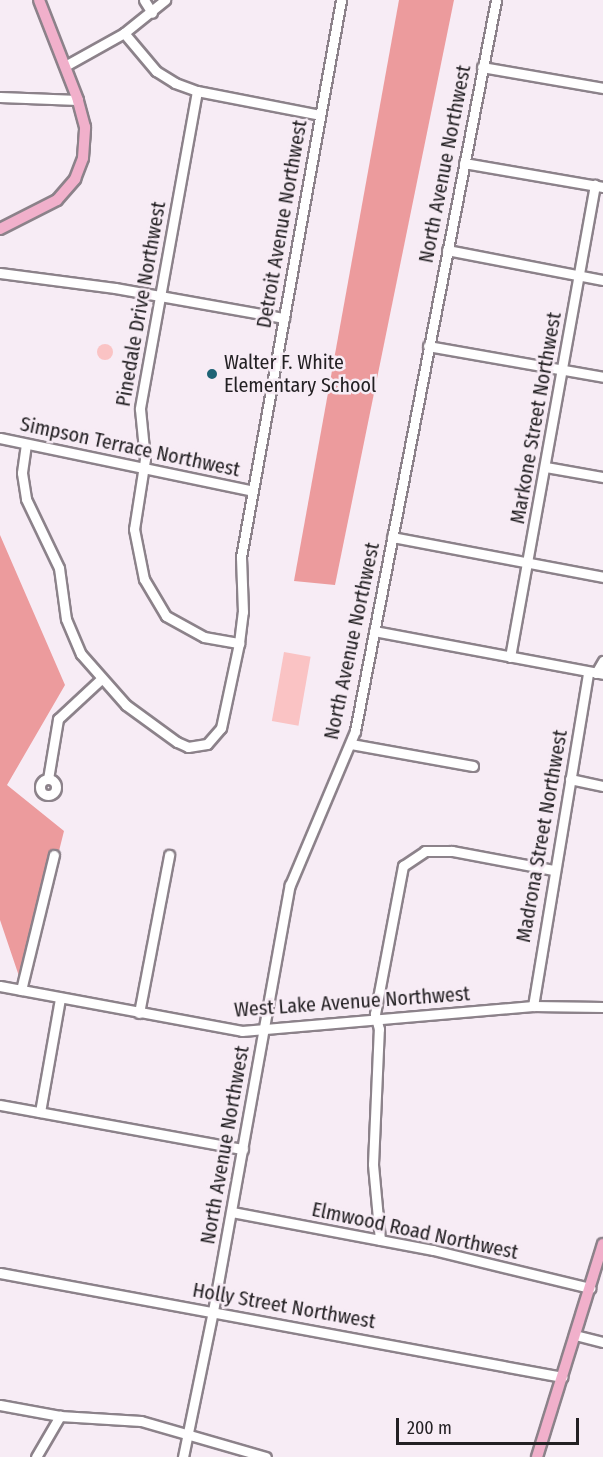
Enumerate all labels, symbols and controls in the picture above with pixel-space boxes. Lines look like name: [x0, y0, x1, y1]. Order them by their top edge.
street label: North Avenue Northwest: [414, 63, 476, 265]
street label: Detroit Avenue Northwest: [252, 118, 312, 330]
street label: Pinedale Drive Northwest: [111, 200, 171, 408]
street label: Markone Street Northwest: [506, 310, 566, 526]
place label: Walter F. White Elementary School: [224, 350, 376, 397]
marker: Walter F. White Elementary School: [205, 367, 219, 381]
street label: Simpson Terrace Northwest: [18, 412, 242, 482]
street label: North Avenue Northwest: [319, 540, 385, 742]
street label: Madrona Street Northwest: [511, 728, 573, 944]
street label: West Lake Avenue Northwest: [233, 982, 471, 1022]
street label: North Avenue Northwest: [196, 1044, 254, 1246]
street label: Elmwood Road Northwest: [310, 1197, 520, 1265]
street label: Holly Street Northwest: [191, 1278, 377, 1334]
scale bar: [399, 1406, 582, 1444]
text: 200 m: [407, 1417, 452, 1439]

